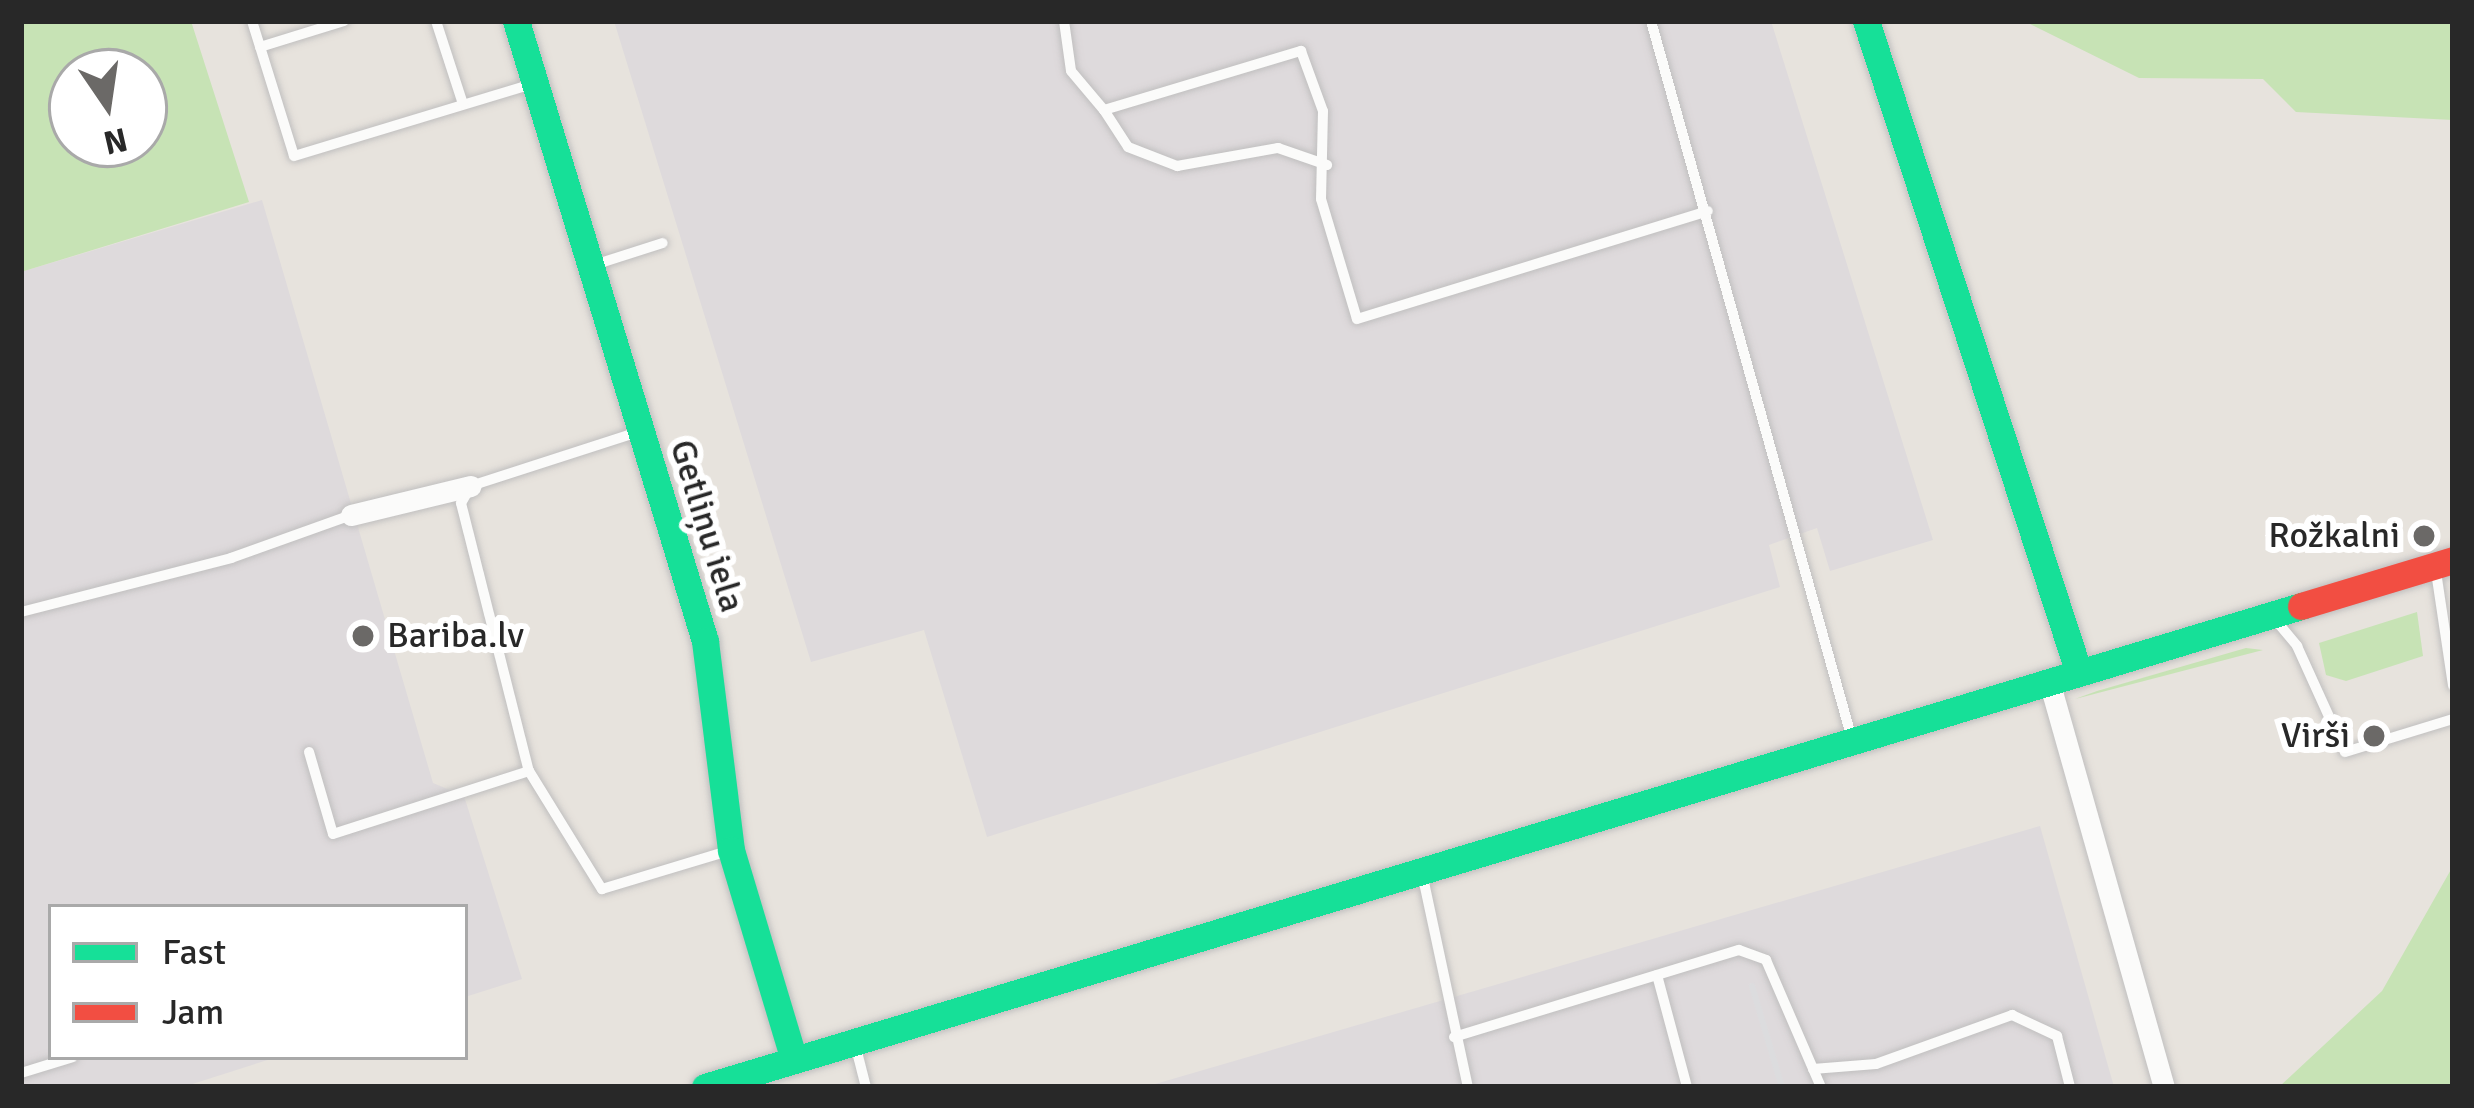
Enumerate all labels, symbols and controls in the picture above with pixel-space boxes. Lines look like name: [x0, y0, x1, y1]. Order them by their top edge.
north arrow: [48, 48, 168, 168]
text: N: [100, 118, 131, 163]
street label: Getliņu iela: [660, 435, 754, 617]
place label: Rožkalni: [2268, 514, 2400, 558]
marker: Rožkalni: [2411, 523, 2437, 549]
place label: Bariba.lv: [387, 614, 524, 658]
marker: Bariba.lv: [350, 623, 376, 649]
place label: Virši: [2281, 714, 2350, 758]
marker: Virši: [2361, 723, 2387, 749]
legend: [48, 904, 468, 1060]
text: Fast: [162, 930, 226, 975]
text: Jam: [162, 990, 224, 1035]

